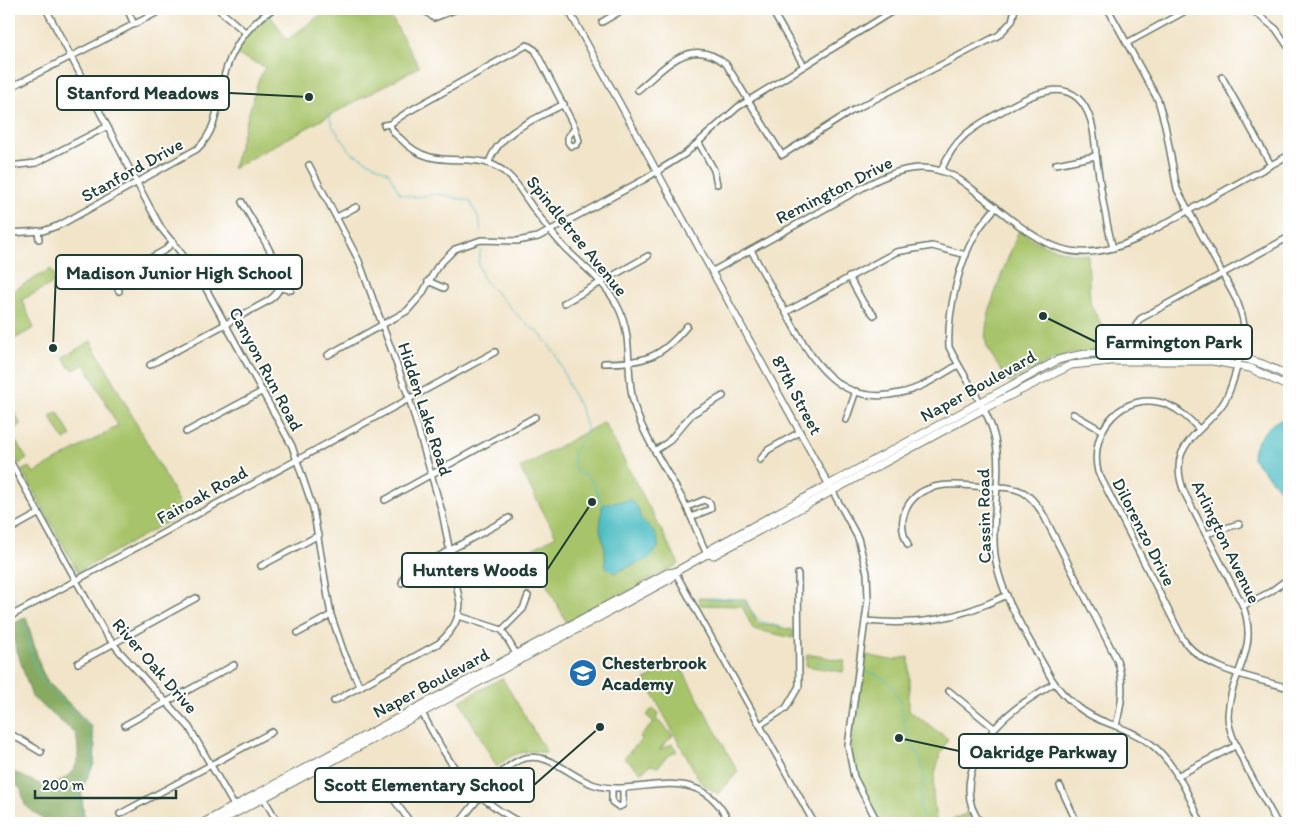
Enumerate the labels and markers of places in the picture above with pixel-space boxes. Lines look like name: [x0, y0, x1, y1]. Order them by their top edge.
callout: Stanford Meadows: [57, 76, 229, 110]
callout: Madison Junior High School: [56, 255, 302, 289]
callout: Farmington Park: [1096, 325, 1252, 359]
callout: Hunters Woods: [402, 553, 547, 587]
place label: Chesterbrook Academy: [601, 652, 707, 695]
school or university icon: Chesterbrook Academy: [568, 658, 598, 688]
callout: Oakridge Parkway: [959, 734, 1127, 768]
callout: Scott Elementary School: [315, 768, 534, 802]

